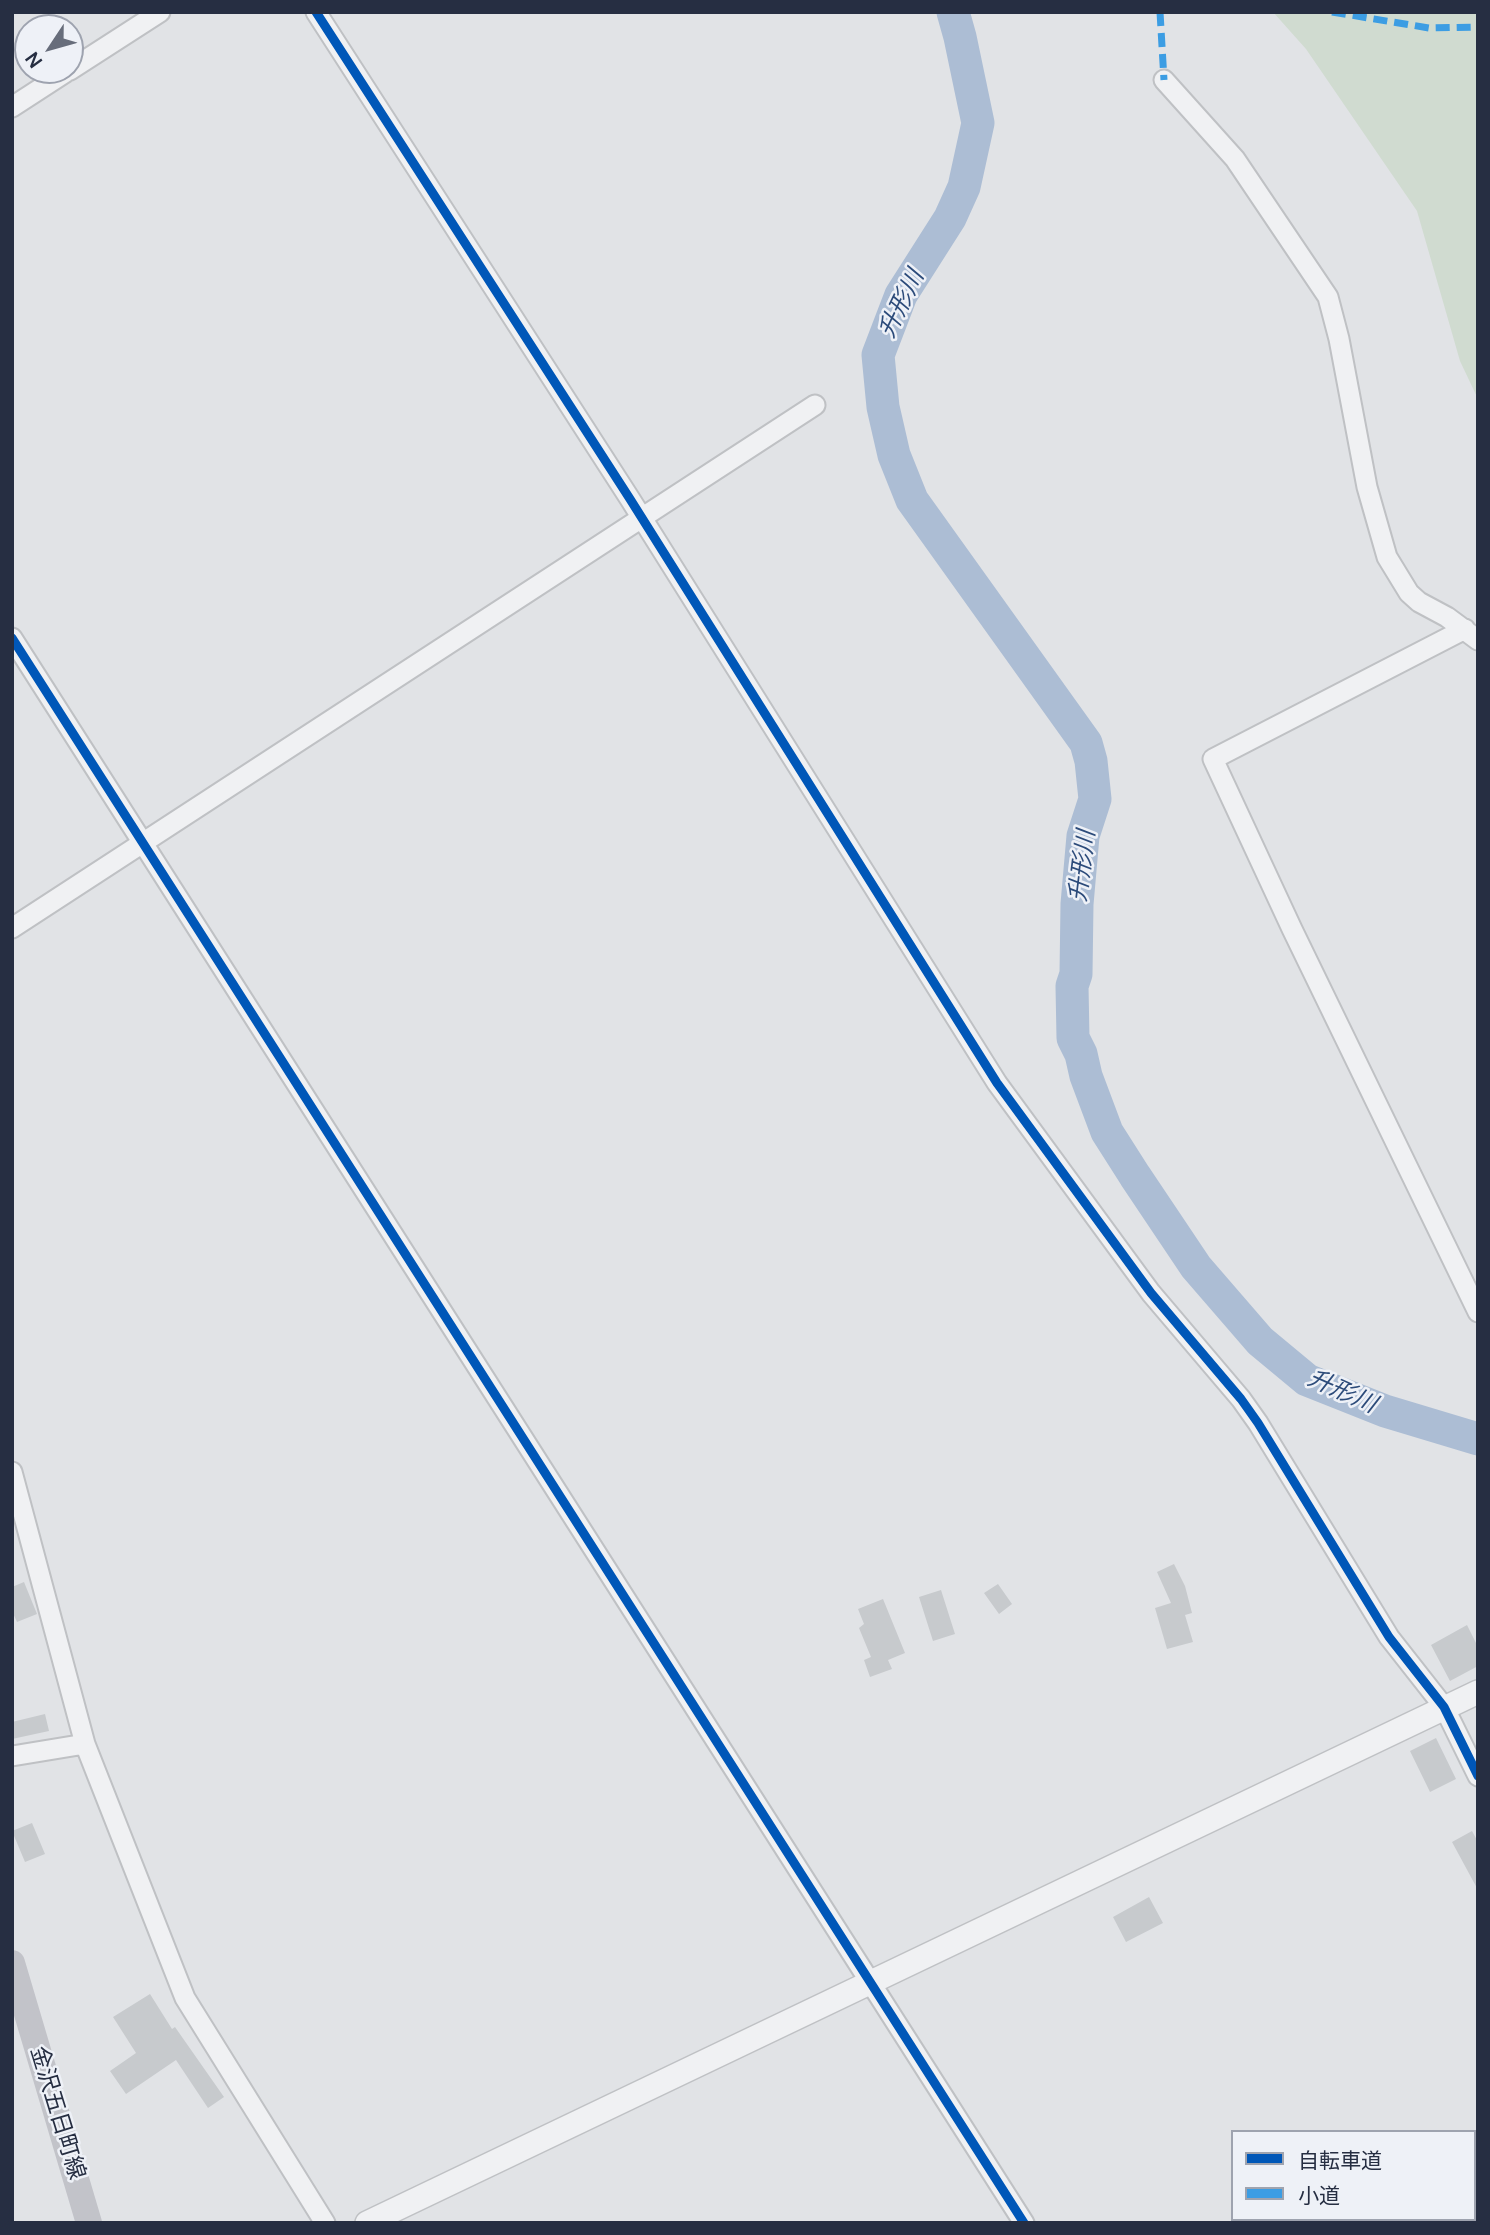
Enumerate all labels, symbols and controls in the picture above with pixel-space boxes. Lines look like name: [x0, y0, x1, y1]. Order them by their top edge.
north arrow: [14, 14, 84, 84]
text: N: [19, 47, 48, 73]
water label: 升形川: [873, 265, 931, 343]
water label: 升形川: [1064, 829, 1102, 903]
water label: 升形川: [1303, 1364, 1381, 1420]
street label: 金沢五日町線: [24, 2043, 90, 2183]
legend: [1231, 2130, 1476, 2221]
text: 自転車道: [1298, 2146, 1382, 2174]
text: 小道: [1298, 2181, 1340, 2209]

